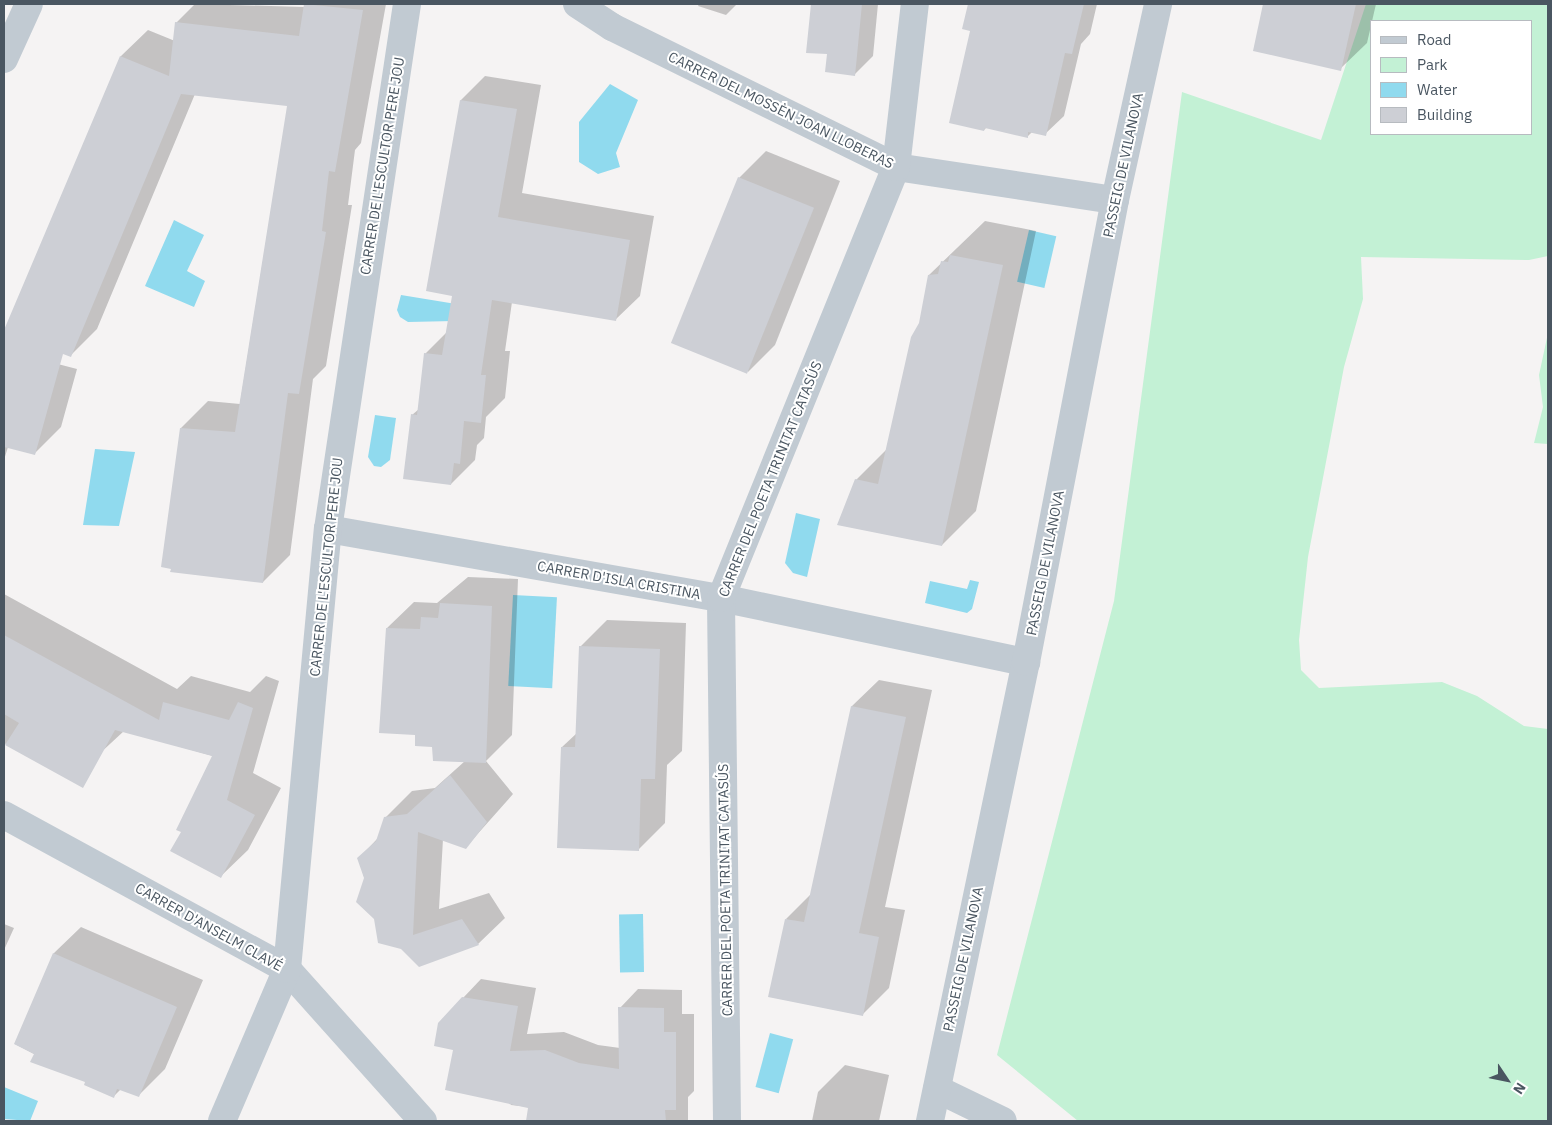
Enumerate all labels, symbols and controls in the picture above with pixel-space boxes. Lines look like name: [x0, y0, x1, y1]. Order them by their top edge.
legend: [1370, 20, 1532, 135]
text: Road: [1417, 30, 1452, 49]
street label: CARRER DEL MOSSÈN JOAN LLOBERAS: [666, 48, 896, 172]
text: Park: [1417, 55, 1447, 74]
street label: CARRER DE L'ESCULTOR PERE JOU: [356, 56, 408, 276]
text: Water: [1417, 80, 1457, 99]
street label: PASSEIG DE VILANOVA: [1099, 91, 1147, 239]
text: Building: [1417, 105, 1472, 124]
street label: CARRER DEL POETA TRINITAT CATASÚS: [715, 359, 825, 599]
street label: CARRER DE L'ESCULTOR PERE JOU: [306, 457, 346, 677]
street label: PASSEIG DE VILANOVA: [1023, 489, 1067, 637]
street label: CARRER D'ISLA CRISTINA: [536, 557, 702, 603]
street label: CARRER DEL POETA TRINITAT CATASÚS: [714, 763, 736, 1017]
street label: CARRER D'ANSELM CLAVÉ: [132, 879, 286, 975]
street label: PASSEIG DE VILANOVA: [939, 885, 987, 1033]
north arrow: [1482, 1055, 1532, 1105]
text: N: [1509, 1079, 1530, 1098]

